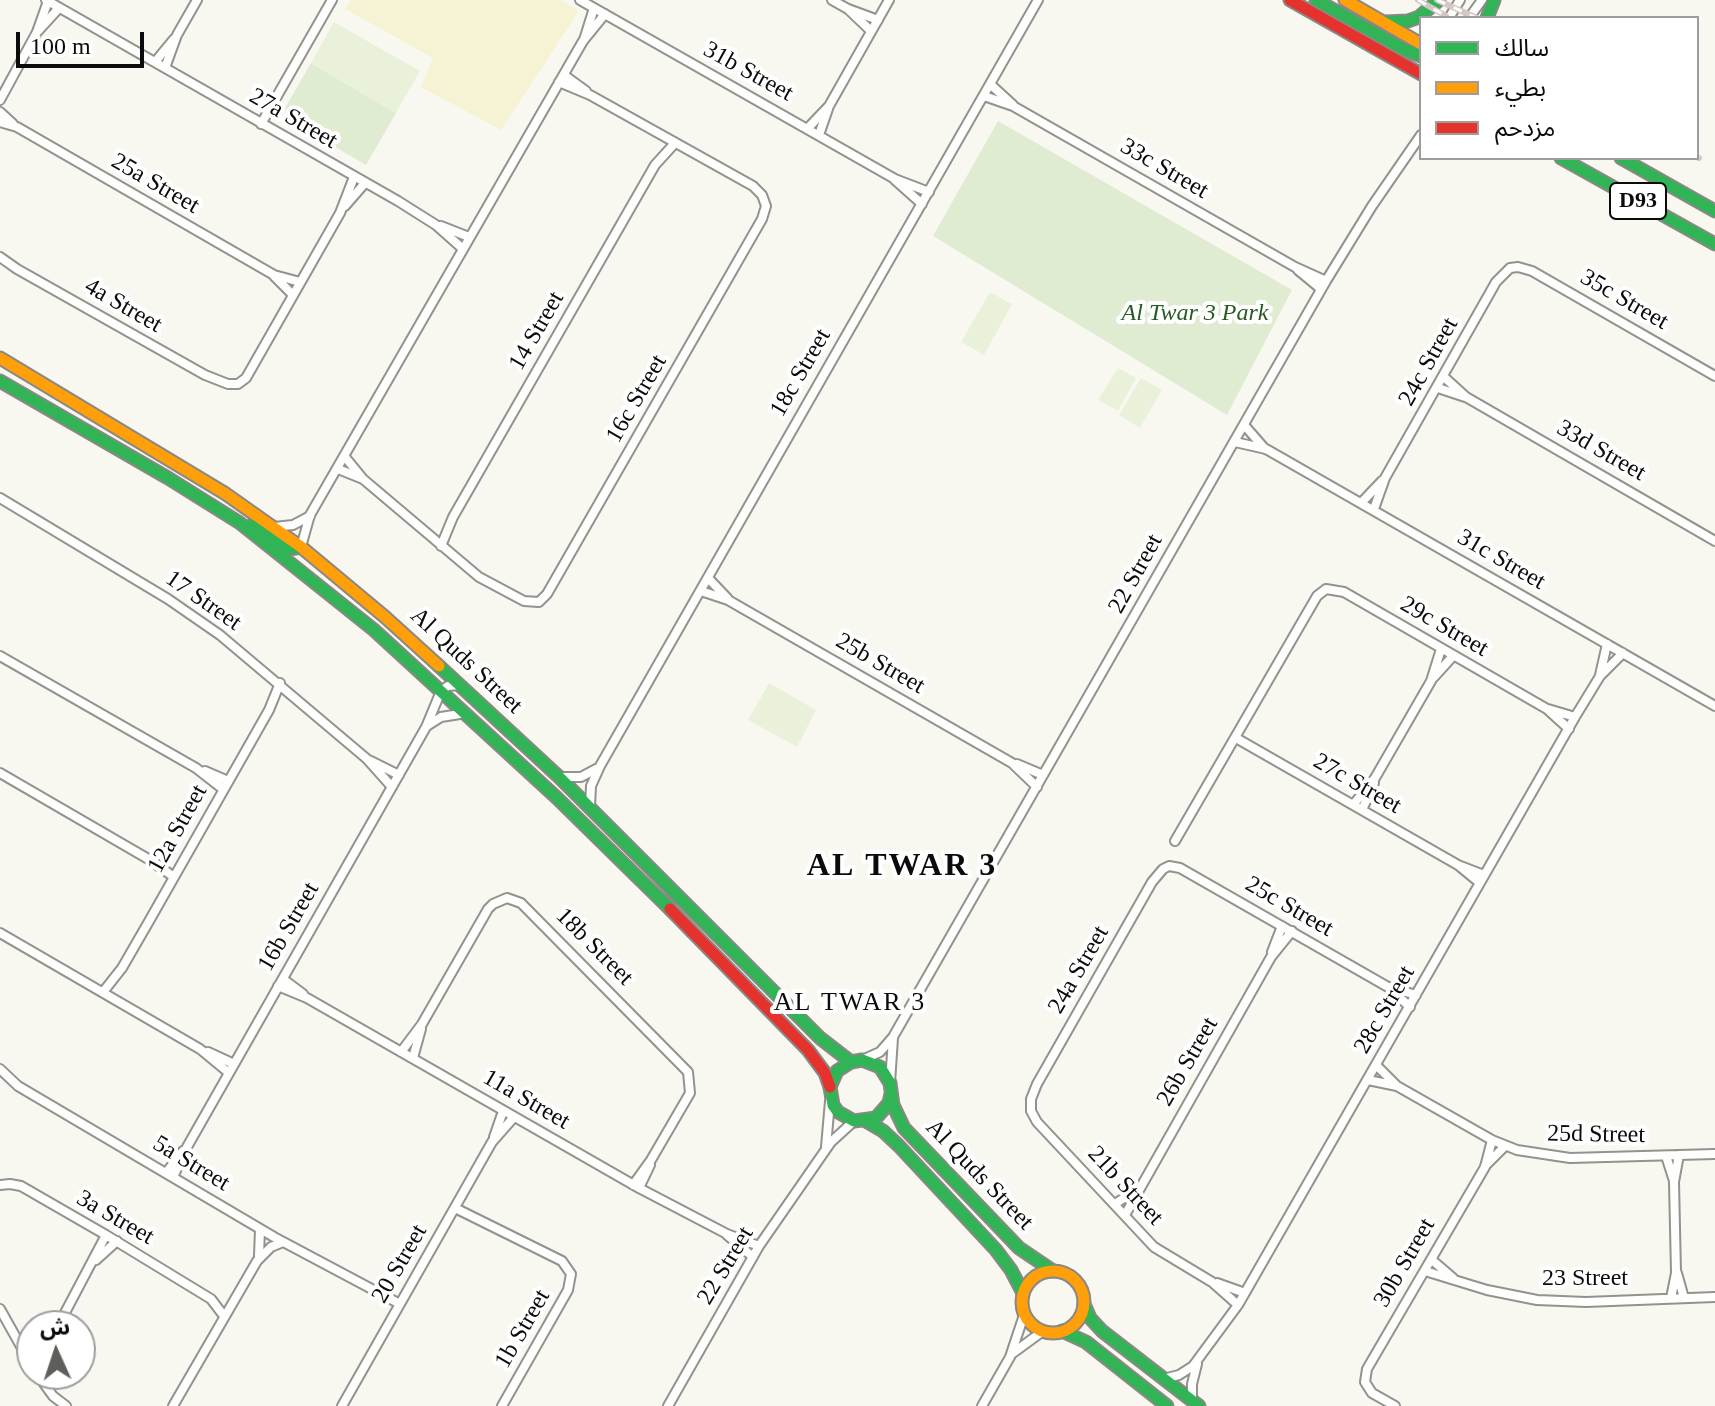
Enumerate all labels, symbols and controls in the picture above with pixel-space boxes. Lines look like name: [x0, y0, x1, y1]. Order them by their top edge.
scale bar: [20, 16, 148, 66]
legend: [1419, 16, 1699, 160]
text: 100 m: [30, 33, 91, 59]
text: سالك: [1495, 35, 1549, 61]
street label: 31b Street: [698, 36, 798, 108]
text: بطيء: [1495, 75, 1546, 101]
street label: 27a Street: [244, 82, 342, 156]
text: مزدحم: [1495, 115, 1555, 141]
street label: 33c Street: [1115, 132, 1213, 206]
street label: 25a Street: [106, 147, 204, 221]
road number: D93: [1610, 183, 1666, 219]
street label: 35c Street: [1575, 263, 1673, 337]
street label: 4a Street: [79, 272, 167, 340]
street label: 14 Street: [503, 287, 571, 375]
park label: Al Twar 3 Park: [1122, 300, 1268, 328]
street label: 24c Street: [1393, 313, 1465, 411]
street label: 18c Street: [764, 324, 838, 422]
street label: 16c Street: [600, 350, 674, 448]
street label: 33d Street: [1551, 414, 1651, 488]
street label: 31c Street: [1452, 523, 1550, 597]
street label: 22 Street: [1103, 529, 1169, 619]
street label: 17 Street: [160, 565, 246, 637]
street label: 29c Street: [1395, 590, 1493, 664]
street label: Al Quds Street: [404, 602, 528, 720]
street label: 25b Street: [830, 627, 930, 701]
street label: 27c Street: [1308, 747, 1406, 821]
street label: 12a Street: [142, 780, 214, 878]
district label: AL TWAR 3: [807, 848, 997, 886]
street label: 25c Street: [1240, 870, 1338, 944]
street label: 16b Street: [252, 877, 326, 977]
street label: 18b Street: [549, 902, 639, 992]
street label: 24a Street: [1042, 921, 1116, 1019]
street label: 28c Street: [1348, 961, 1422, 1059]
district label: AL TWAR 3: [774, 987, 926, 1019]
street label: 26b Street: [1151, 1012, 1225, 1112]
street label: 11a Street: [477, 1064, 575, 1136]
street label: Al Quds Street: [919, 1114, 1039, 1236]
street label: 25d Street: [1547, 1120, 1645, 1150]
street label: 5a Street: [147, 1130, 235, 1198]
street label: 21b Street: [1081, 1140, 1169, 1232]
street label: 3a Street: [71, 1184, 159, 1252]
street label: 30b Street: [1368, 1213, 1442, 1313]
street label: 20 Street: [366, 1220, 434, 1308]
street label: 22 Street: [692, 1222, 760, 1310]
street label: 23 Street: [1542, 1265, 1628, 1293]
street label: 1b Street: [489, 1285, 557, 1373]
north arrow: [16, 1310, 96, 1390]
text: ش: [39, 1314, 71, 1341]

